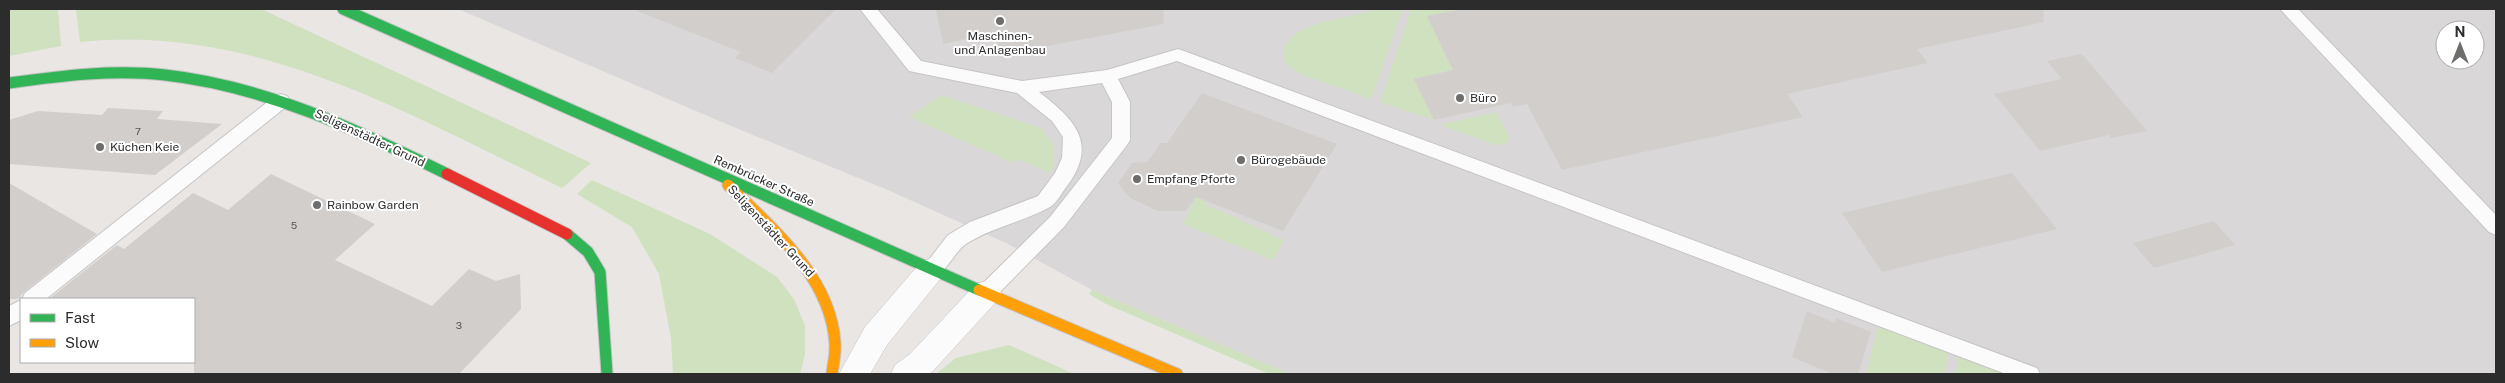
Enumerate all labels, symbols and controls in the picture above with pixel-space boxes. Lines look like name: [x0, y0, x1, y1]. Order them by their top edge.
marker: Maschinen- und Anlagenbau: [994, 15, 1006, 27]
north arrow: [2435, 20, 2485, 70]
text: N: [2455, 24, 2465, 40]
place label: Maschinen- und Anlagenbau: [954, 29, 1046, 57]
place label: Büro: [1470, 91, 1497, 105]
marker: Büro: [1454, 92, 1466, 104]
street label: Seligenstädter Grund: [313, 106, 427, 170]
house number: 7: [135, 125, 141, 137]
place label: Küchen Keie: [110, 140, 179, 154]
marker: Küchen Keie: [94, 141, 106, 153]
street label: Rembrücker Straße: [712, 153, 817, 210]
place label: Bürogebäude: [1251, 153, 1326, 167]
marker: Bürogebäude: [1235, 154, 1247, 166]
place label: Empfang Pforte: [1147, 172, 1235, 186]
marker: Empfang Pforte: [1131, 173, 1143, 185]
street label: Seligenstädter Grund: [725, 182, 817, 280]
place label: Rainbow Garden: [327, 198, 419, 212]
marker: Rainbow Garden: [311, 199, 323, 211]
house number: 5: [291, 219, 297, 231]
legend: [20, 298, 195, 363]
text: Fast: [65, 309, 95, 326]
house number: 3: [456, 319, 462, 331]
text: Slow: [65, 334, 100, 351]

